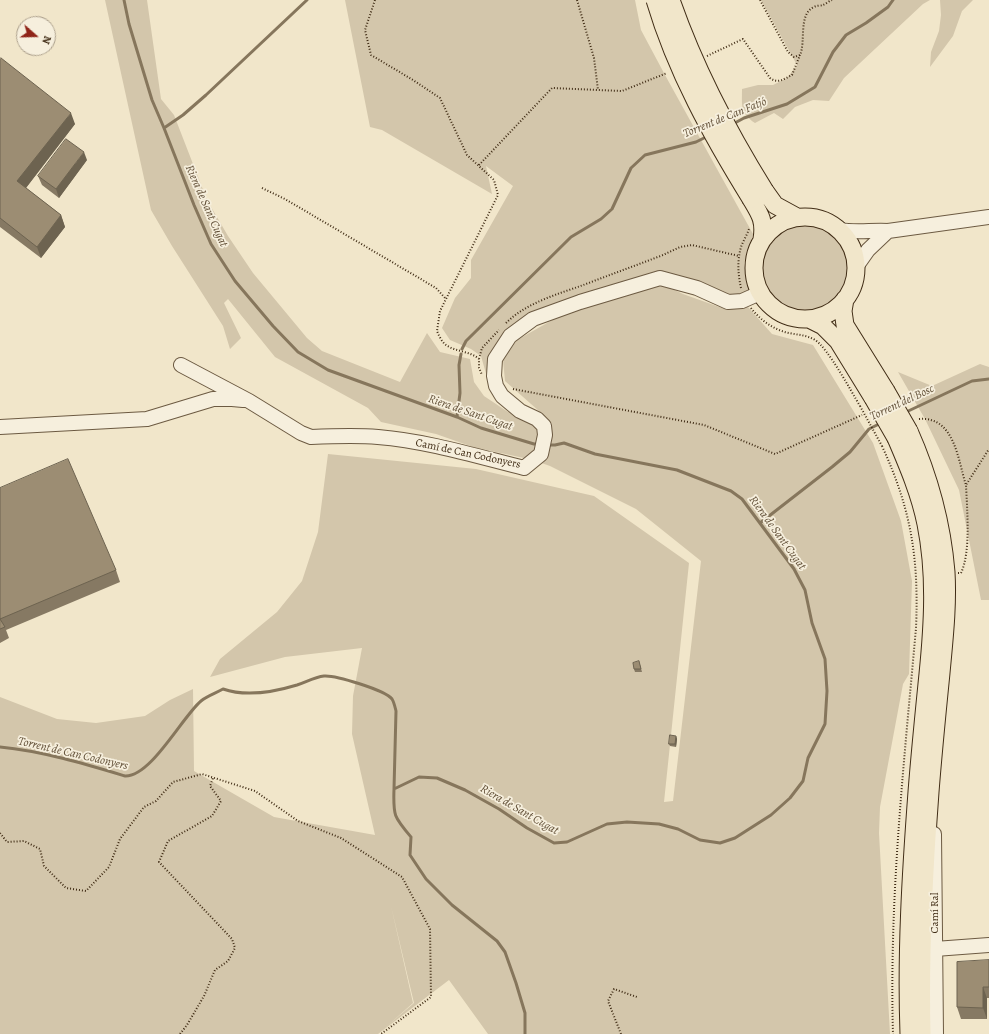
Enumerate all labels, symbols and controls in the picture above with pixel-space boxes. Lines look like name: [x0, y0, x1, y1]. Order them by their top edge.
north arrow: [16, 16, 56, 56]
text: N: [38, 34, 55, 46]
water label: Torrent de Can Fatjó: [681, 95, 769, 141]
water label: Riera de Sant Cugat: [182, 163, 230, 249]
water label: Torrent del Bosc: [868, 382, 936, 424]
water label: Riera de Sant Cugat: [426, 392, 514, 434]
street label: Camí de Can Codonyers: [414, 436, 522, 472]
water label: Riera de Sant Cugat: [745, 493, 809, 573]
water label: Torrent de Can Codonyers: [17, 734, 129, 774]
water label: Riera de Sant Cugat: [477, 782, 561, 838]
street label: Camí Ral: [928, 893, 942, 933]

